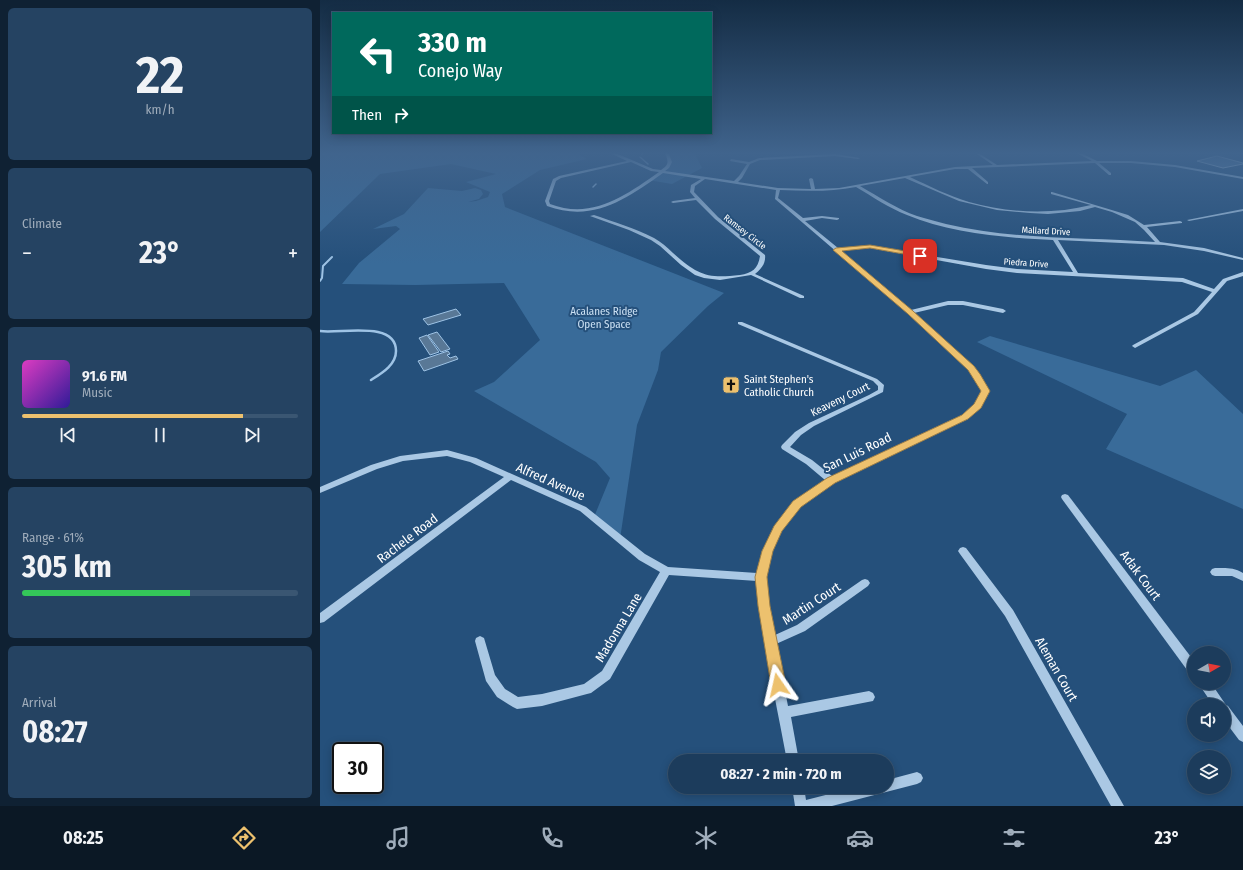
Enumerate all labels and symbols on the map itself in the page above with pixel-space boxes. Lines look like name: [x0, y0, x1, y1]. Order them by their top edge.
street label: Ramsey Circle: [722, 212, 769, 252]
street label: Mallard Drive: [1021, 225, 1071, 237]
pin: [903, 239, 937, 273]
street label: Piedra Drive: [1003, 256, 1049, 270]
park label: Acalanes Ridge Open Space: [570, 305, 638, 331]
place label: Saint Stephen's Catholic Church: [744, 373, 814, 399]
church icon: Saint Stephen's Catholic Church: [721, 375, 741, 395]
street label: Keaveny Court: [809, 379, 872, 419]
street label: San Luis Road: [821, 430, 894, 475]
street label: Alfred Avenue: [514, 460, 588, 503]
street label: Rachele Road: [374, 511, 441, 566]
street label: Adak Court: [1117, 548, 1165, 604]
street label: Martin Court: [779, 579, 844, 628]
street label: Madonna Lane: [592, 590, 645, 664]
street label: Aleman Court: [1032, 634, 1081, 705]
north arrow: [1187, 646, 1231, 690]
position arrow: [757, 664, 799, 706]
speed limit sign: 30: [332, 742, 384, 794]

